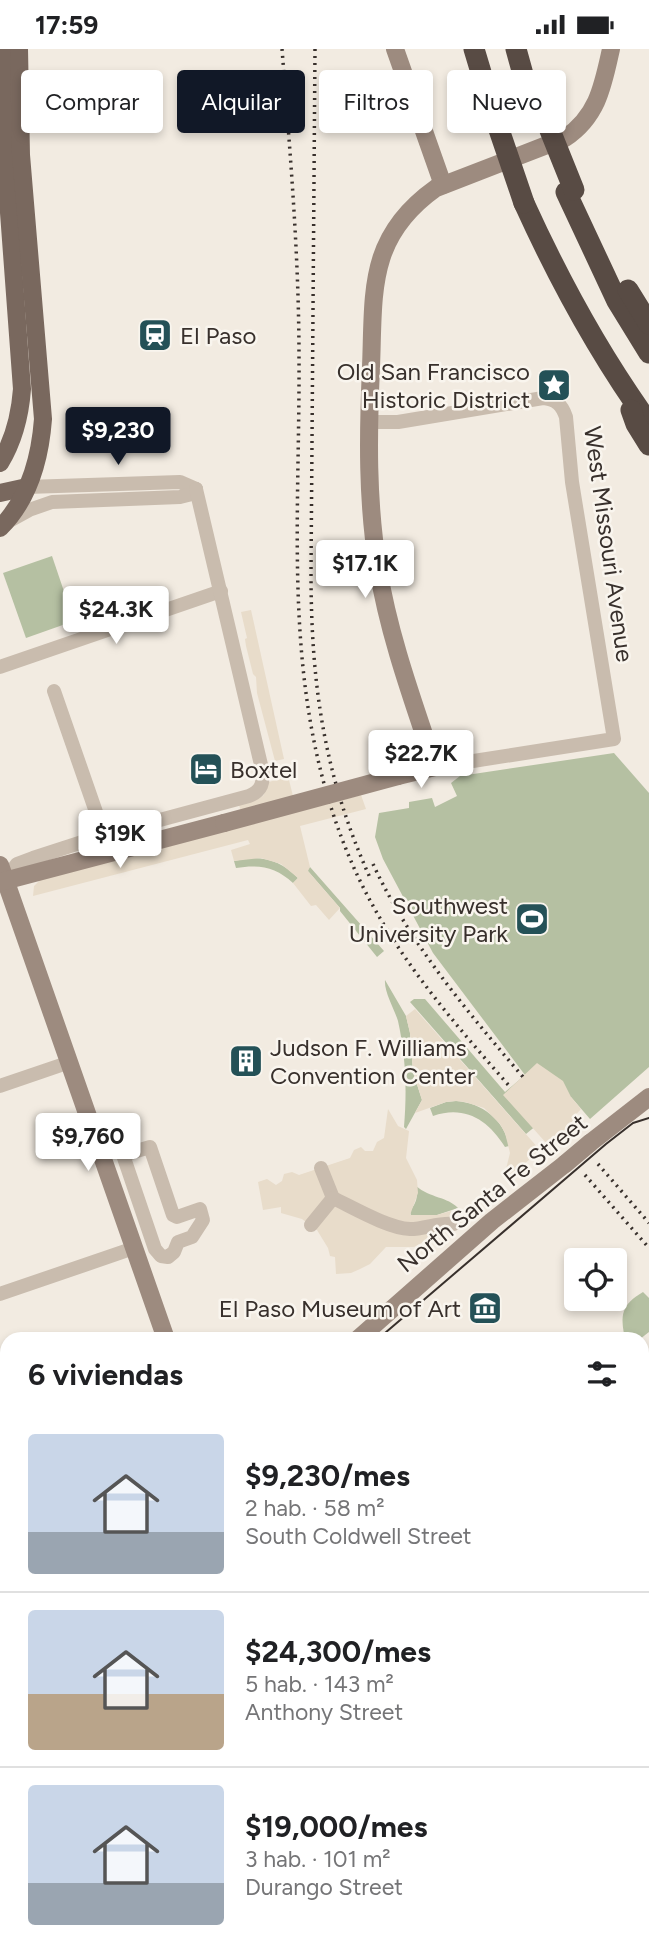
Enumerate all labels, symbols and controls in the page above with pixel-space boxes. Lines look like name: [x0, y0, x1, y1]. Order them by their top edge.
text: 17:59: [35, 9, 98, 41]
chip: Comprar: [21, 70, 163, 133]
chip: Alquilar: [177, 70, 305, 133]
chip: Filtros: [319, 70, 433, 133]
chip: Nuevo: [447, 70, 566, 133]
station icon: El Paso: [136, 316, 174, 354]
place label: El Paso: [180, 321, 256, 350]
place label: Old San Francisco Historic District: [337, 357, 530, 414]
place icon: Old San Francisco Historic District: [535, 366, 573, 404]
pin: $9,230: [61, 407, 175, 467]
text: $9,230: [81, 416, 155, 444]
street label: West Missouri Avenue: [578, 424, 640, 664]
pin: $17.1K: [308, 540, 422, 600]
text: $17.1K: [332, 549, 398, 577]
pin: $24.3K: [59, 587, 173, 646]
text: $24.3K: [79, 595, 153, 623]
pin: $22.7K: [364, 731, 478, 790]
text: $22.7K: [384, 739, 458, 767]
hotel icon: Boxtel: [187, 750, 225, 788]
place label: Boxtel: [230, 755, 297, 784]
pin: $19K: [79, 811, 161, 870]
text: $19K: [94, 819, 146, 847]
place label: Southwest University Park: [349, 891, 508, 948]
sports icon: Southwest University Park: [513, 900, 551, 938]
place label: Judson F. Williams Convention Center: [270, 1033, 475, 1090]
building icon: Judson F. Williams Convention Center: [227, 1042, 265, 1080]
street label: North Santa Fe Street: [391, 1108, 593, 1278]
pin: $9,760: [31, 1113, 145, 1173]
text: $9,760: [51, 1122, 125, 1150]
map controls: [564, 1248, 627, 1311]
button: locate: [564, 1248, 627, 1311]
museum icon: El Paso Museum of Art: [466, 1289, 504, 1327]
place label: El Paso Museum of Art: [219, 1294, 461, 1323]
icon: filters: [583, 1355, 621, 1393]
text: 6 viviendas: [28, 1356, 183, 1393]
text: $9,230/mes: [245, 1457, 410, 1494]
icon: home: [84, 1462, 168, 1546]
text: 2 hab. · 58 m²: [245, 1494, 384, 1522]
text: South Coldwell Street: [245, 1522, 472, 1550]
text: $24,300/mes: [245, 1633, 431, 1670]
icon: home: [84, 1638, 168, 1722]
text: 5 hab. · 143 m²: [245, 1670, 394, 1698]
text: Anthony Street: [245, 1698, 403, 1726]
text: $19,000/mes: [245, 1808, 427, 1845]
icon: home: [84, 1813, 168, 1897]
text: 3 hab. · 101 m²: [245, 1845, 391, 1873]
text: Durango Street: [245, 1873, 403, 1901]

